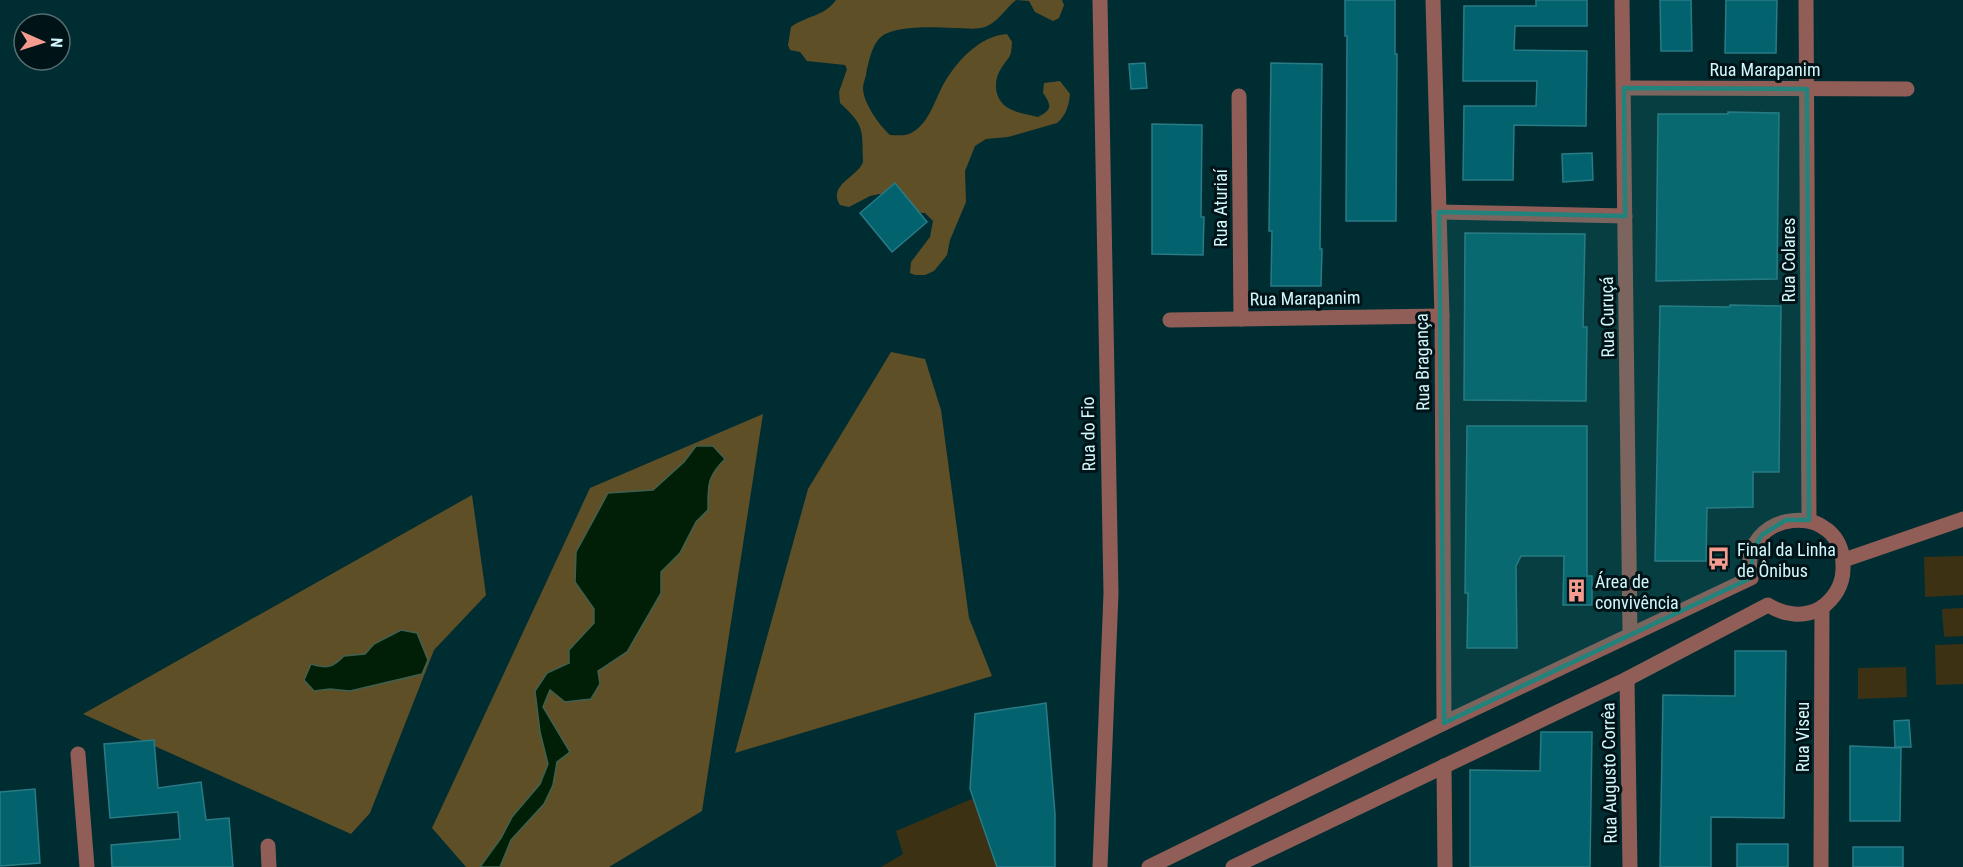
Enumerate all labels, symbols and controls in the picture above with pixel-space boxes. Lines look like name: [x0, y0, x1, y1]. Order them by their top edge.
north arrow: [12, 12, 72, 72]
text: N: [47, 37, 66, 48]
street label: Rua Marapanim: [1710, 59, 1820, 80]
street label: Rua Aturiaí: [1210, 168, 1231, 247]
street label: Rua Colares: [1778, 218, 1799, 302]
street label: Rua Curuçá: [1596, 276, 1618, 358]
street label: Rua Marapanim: [1249, 287, 1361, 309]
street label: Rua Bragança: [1411, 313, 1433, 411]
street label: Rua do Fio: [1077, 396, 1099, 472]
place label: Final da Linha de Ônibus: [1737, 539, 1836, 581]
bus stop icon: Final da Linha de Ônibus: [1706, 546, 1732, 572]
place label: Área de convivência: [1595, 571, 1679, 613]
building icon: Área de convivência: [1564, 578, 1590, 604]
street label: Rua Augusto Corrêa: [1597, 702, 1621, 844]
street label: Rua Viseu: [1792, 702, 1813, 772]

